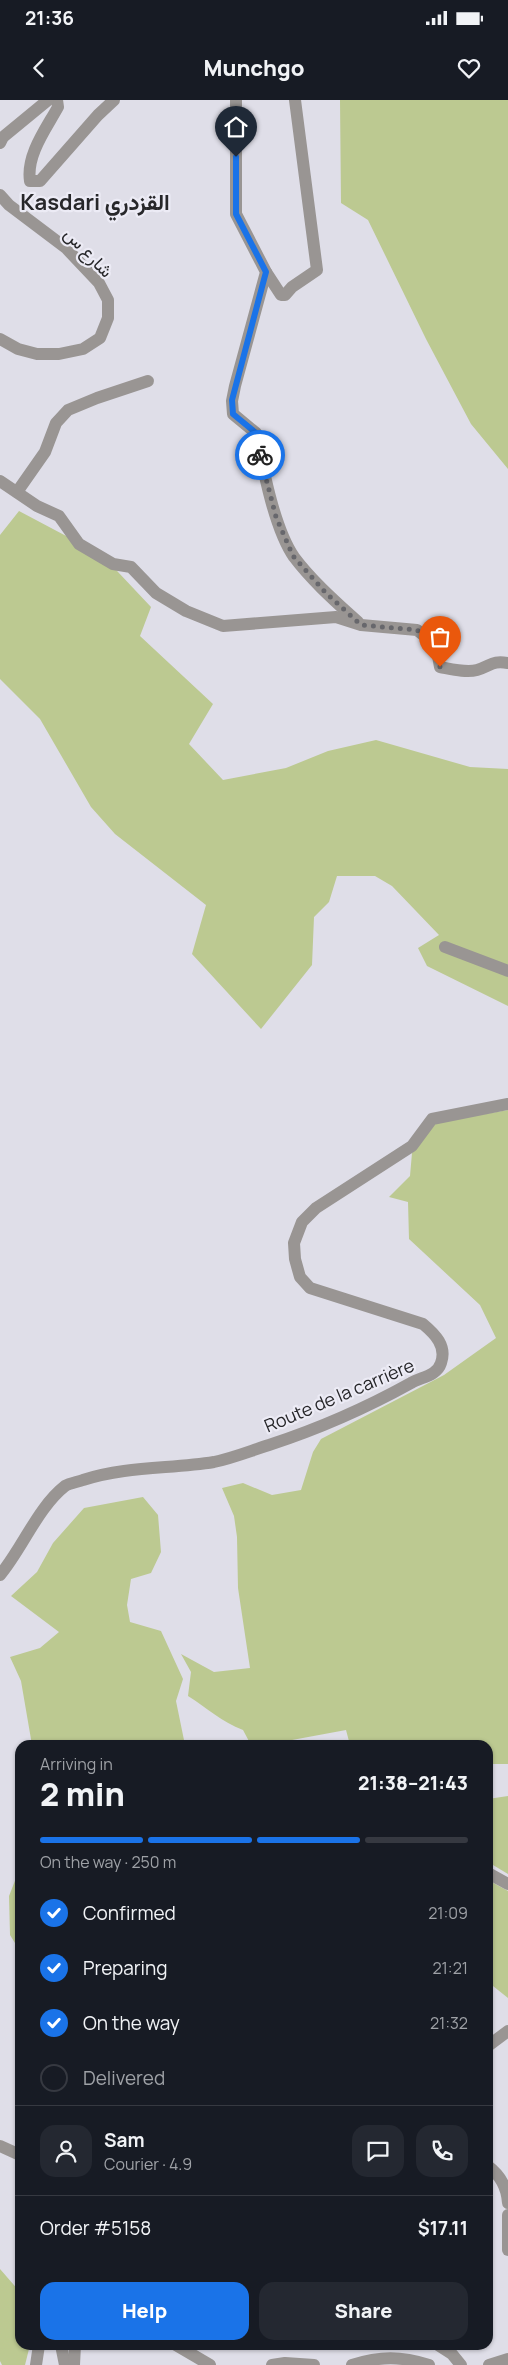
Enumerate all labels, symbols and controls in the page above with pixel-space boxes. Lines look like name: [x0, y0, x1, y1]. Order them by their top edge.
text: 21:36: [25, 5, 74, 31]
text: Munchgo: [203, 53, 305, 83]
icon: back: [25, 54, 53, 82]
icon: heart: [455, 54, 483, 82]
pin: [215, 106, 257, 157]
icon: home: [222, 113, 250, 141]
district label: Kasdari القزدري: [20, 187, 170, 221]
street label: شارع ﺱ: [58, 222, 119, 283]
courier: [235, 430, 285, 480]
icon: bike: [246, 441, 274, 469]
pin: [419, 616, 461, 667]
icon: bag: [426, 623, 454, 651]
street label: Route de la carrière: [260, 1353, 418, 1437]
text: Arriving in: [40, 1753, 113, 1775]
text: 21:38–21:43: [358, 1770, 468, 1796]
text: 2 min: [40, 1772, 125, 1816]
text: On the way · 250 m: [40, 1851, 176, 1873]
icon: check: [40, 1899, 68, 1927]
text: Confirmed: [83, 1900, 176, 1926]
text: 21:09: [428, 1902, 468, 1924]
icon: check: [40, 1954, 68, 1982]
text: Preparing: [83, 1955, 168, 1981]
text: 21:21: [432, 1957, 468, 1979]
icon: check: [40, 2009, 68, 2037]
text: On the way: [83, 2010, 180, 2036]
text: 21:32: [430, 2012, 468, 2034]
text: Delivered: [83, 2065, 165, 2091]
button: person: [40, 2125, 92, 2177]
button: chat: [352, 2125, 404, 2177]
button: phone: [416, 2125, 468, 2177]
text: Sam: [104, 2127, 145, 2153]
text: Courier · 4.9: [104, 2153, 192, 2175]
text: Order #5158: [40, 2215, 151, 2241]
text: $17.11: [418, 2215, 468, 2241]
button: Help: [40, 2282, 249, 2340]
button: Share: [259, 2282, 468, 2340]

